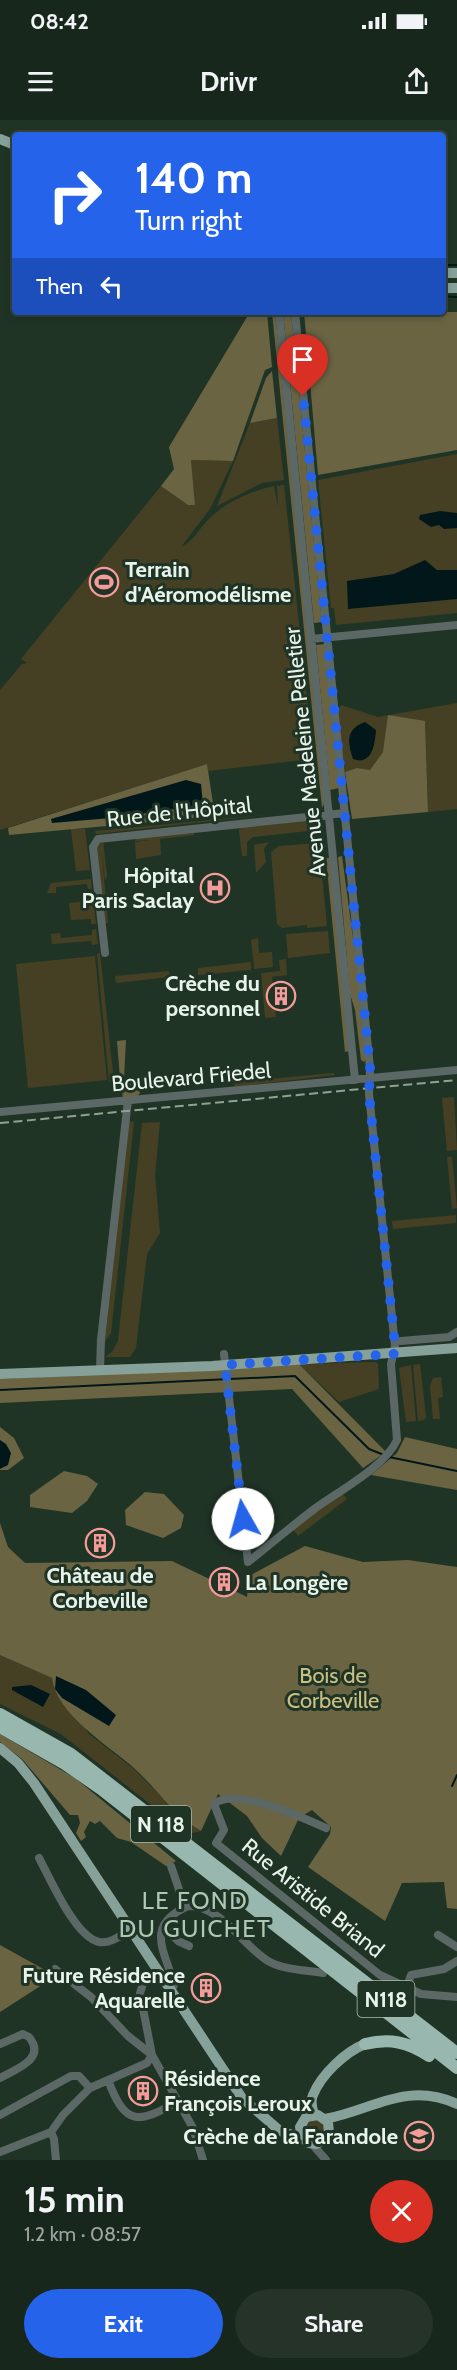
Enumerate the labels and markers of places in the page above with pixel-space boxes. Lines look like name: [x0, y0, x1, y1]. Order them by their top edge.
pin: [277, 334, 328, 396]
place label: Terrain d'Aéromodélisme: [125, 556, 291, 608]
sports icon: Terrain d'Aéromodélisme: [88, 566, 120, 598]
place label: Hôpital Paris Saclay: [82, 862, 194, 914]
hospital icon: Hôpital Paris Saclay: [199, 872, 231, 904]
place label: Crèche du personnel: [165, 970, 260, 1022]
building icon: Crèche du personnel: [265, 980, 297, 1012]
building icon: Château de Corbeville: [84, 1527, 116, 1559]
place label: Château de Corbeville: [46, 1562, 154, 1614]
building icon: La Longère: [208, 1566, 240, 1598]
place label: La Longère: [245, 1569, 348, 1596]
place label: Future Résidence Aquarelle: [22, 1962, 185, 2014]
building icon: Future Résidence Aquarelle: [190, 1972, 222, 2004]
place label: Résidence François Leroux: [164, 2065, 312, 2117]
building icon: Résidence François Leroux: [127, 2075, 159, 2107]
school or university icon: Crèche de la Farandole: [403, 2120, 435, 2152]
place label: Crèche de la Farandole: [183, 2123, 398, 2150]

